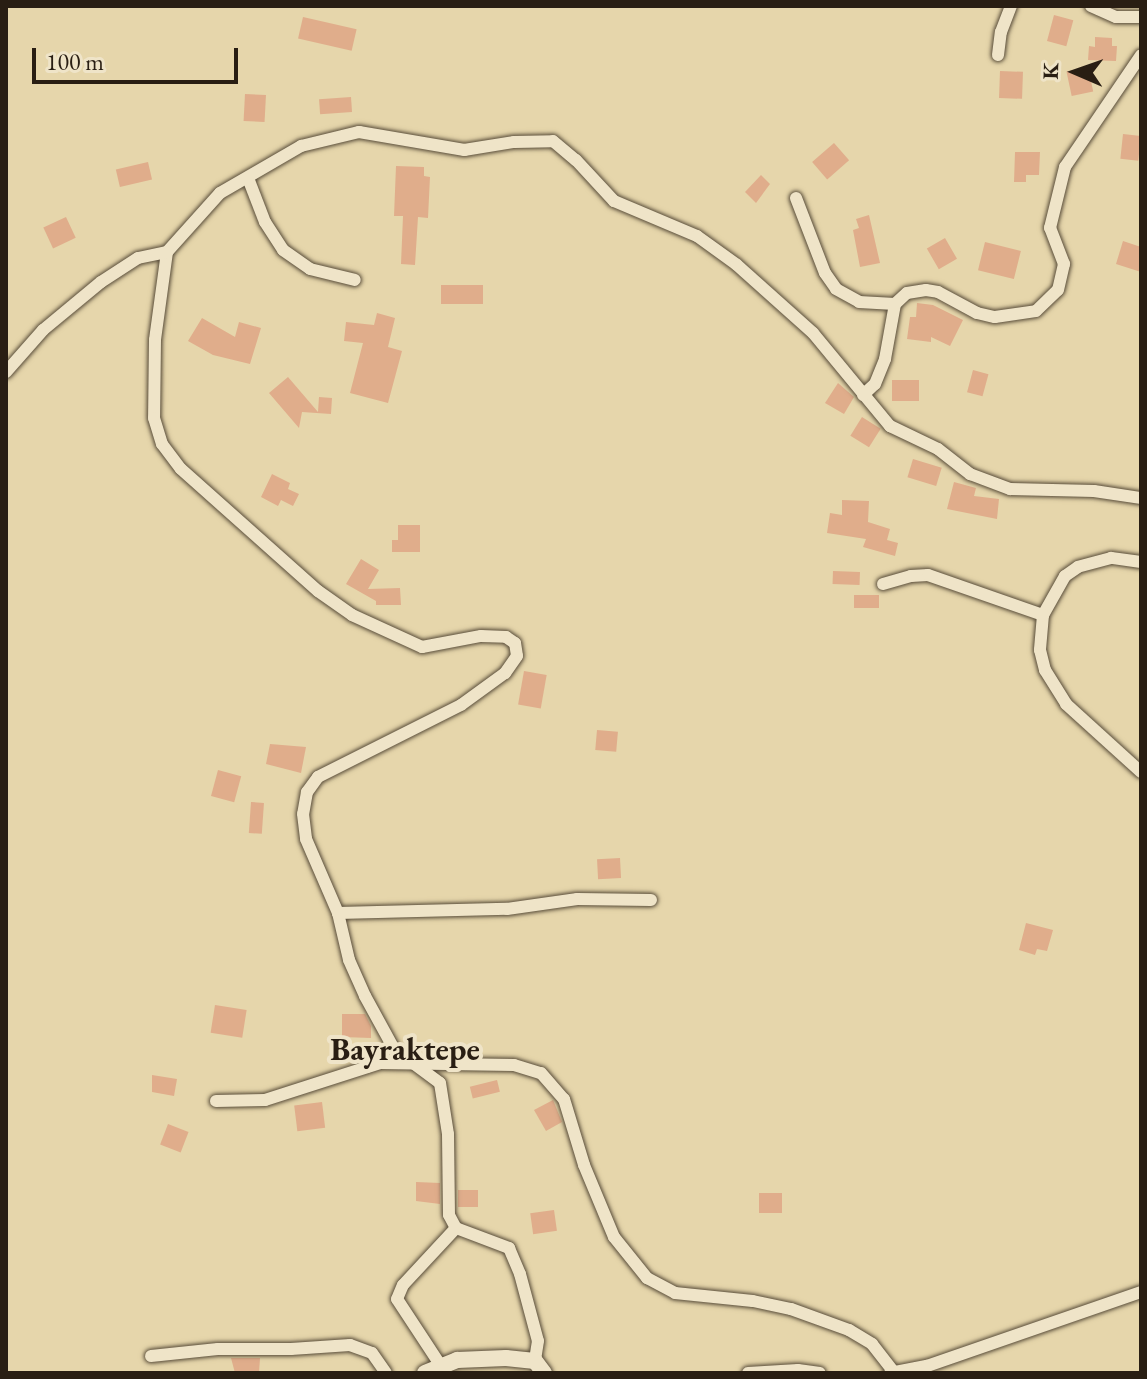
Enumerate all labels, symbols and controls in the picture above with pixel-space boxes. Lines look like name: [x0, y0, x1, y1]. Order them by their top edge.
scale bar: [36, 32, 242, 82]
north arrow: [1035, 32, 1115, 112]
text: 100 m: [46, 46, 104, 77]
text: K: [1036, 62, 1065, 80]
district label: Bayraktepe: [330, 1030, 480, 1068]

